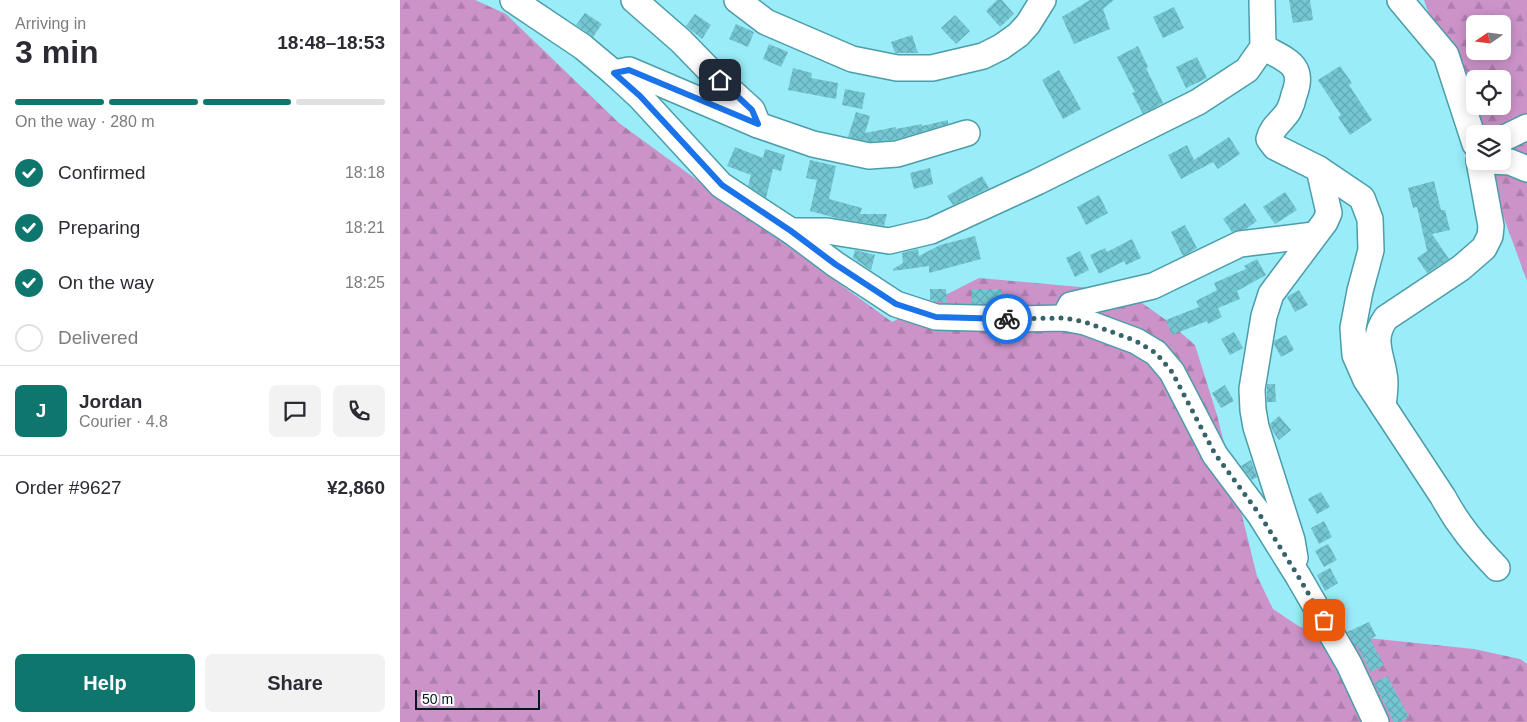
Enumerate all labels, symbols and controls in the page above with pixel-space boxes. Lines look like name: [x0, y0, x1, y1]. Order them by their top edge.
text: Arriving in: [15, 15, 86, 32]
north arrow: [1466, 15, 1511, 60]
map controls: [1466, 15, 1511, 170]
text: 18:48–18:53: [277, 32, 385, 53]
text: 3 min: [15, 34, 99, 70]
pin: [699, 59, 741, 101]
icon: home: [706, 66, 734, 94]
button: locate: [1466, 70, 1511, 115]
text: On the way · 280 m: [15, 113, 155, 130]
button: layers: [1466, 125, 1511, 170]
icon: check: [15, 159, 43, 187]
text: Confirmed: [58, 162, 146, 183]
text: 18:18: [345, 164, 385, 181]
icon: check: [15, 214, 43, 242]
text: Preparing: [58, 217, 140, 238]
text: 18:21: [345, 219, 385, 236]
icon: check: [15, 269, 43, 297]
text: On the way: [58, 272, 154, 293]
text: 18:25: [345, 274, 385, 291]
courier: [982, 294, 1032, 344]
icon: bike: [993, 305, 1021, 333]
text: Delivered: [58, 327, 138, 348]
button: chat: [269, 385, 321, 437]
button: phone: [333, 385, 385, 437]
text: Jordan: [79, 391, 142, 412]
text: J: [36, 400, 46, 421]
text: Courier · 4.8: [79, 413, 168, 430]
text: Order #9627: [15, 477, 122, 498]
text: ¥2,860: [327, 477, 385, 498]
pin: [1303, 599, 1345, 641]
icon: bag: [1310, 606, 1338, 634]
button: Help: [15, 654, 195, 712]
button: Share: [205, 654, 385, 712]
scale bar: [415, 687, 540, 710]
text: 50 m: [422, 691, 453, 707]

